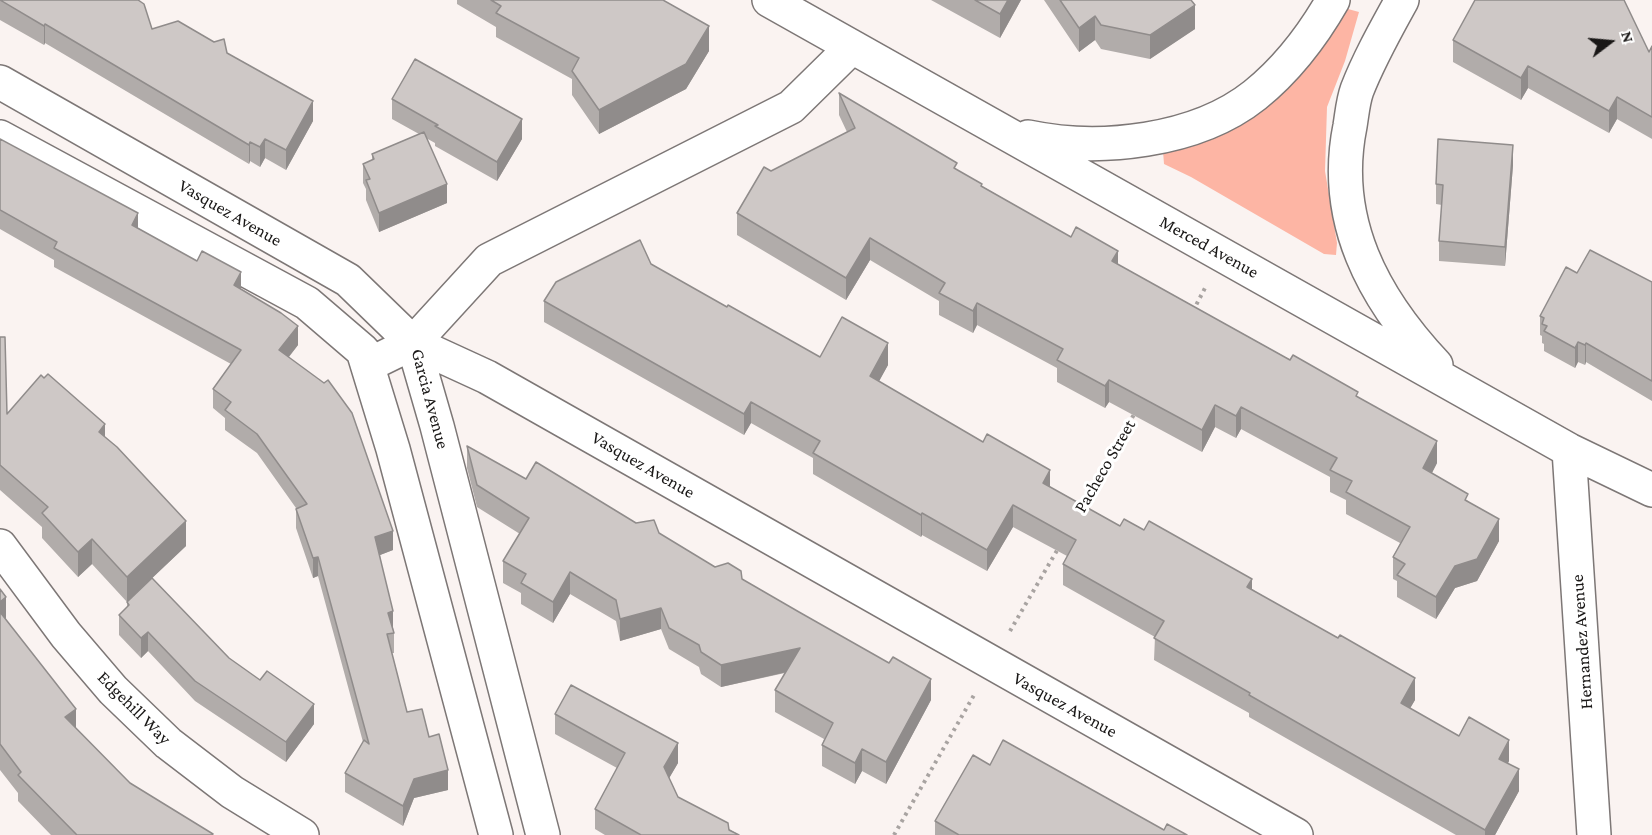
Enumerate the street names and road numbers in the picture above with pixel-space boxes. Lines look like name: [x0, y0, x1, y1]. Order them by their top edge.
street label: Vasquez Avenue: [175, 175, 285, 251]
street label: Merced Avenue: [1156, 211, 1262, 283]
street label: Garcia Avenue: [406, 347, 454, 451]
street label: Pacheco Street: [1070, 416, 1140, 516]
street label: Vasquez Avenue: [588, 427, 698, 503]
street label: Hernandez Avenue: [1567, 574, 1597, 710]
street label: Edgehill Way: [93, 667, 175, 749]
street label: Vasquez Avenue: [1009, 668, 1121, 742]

